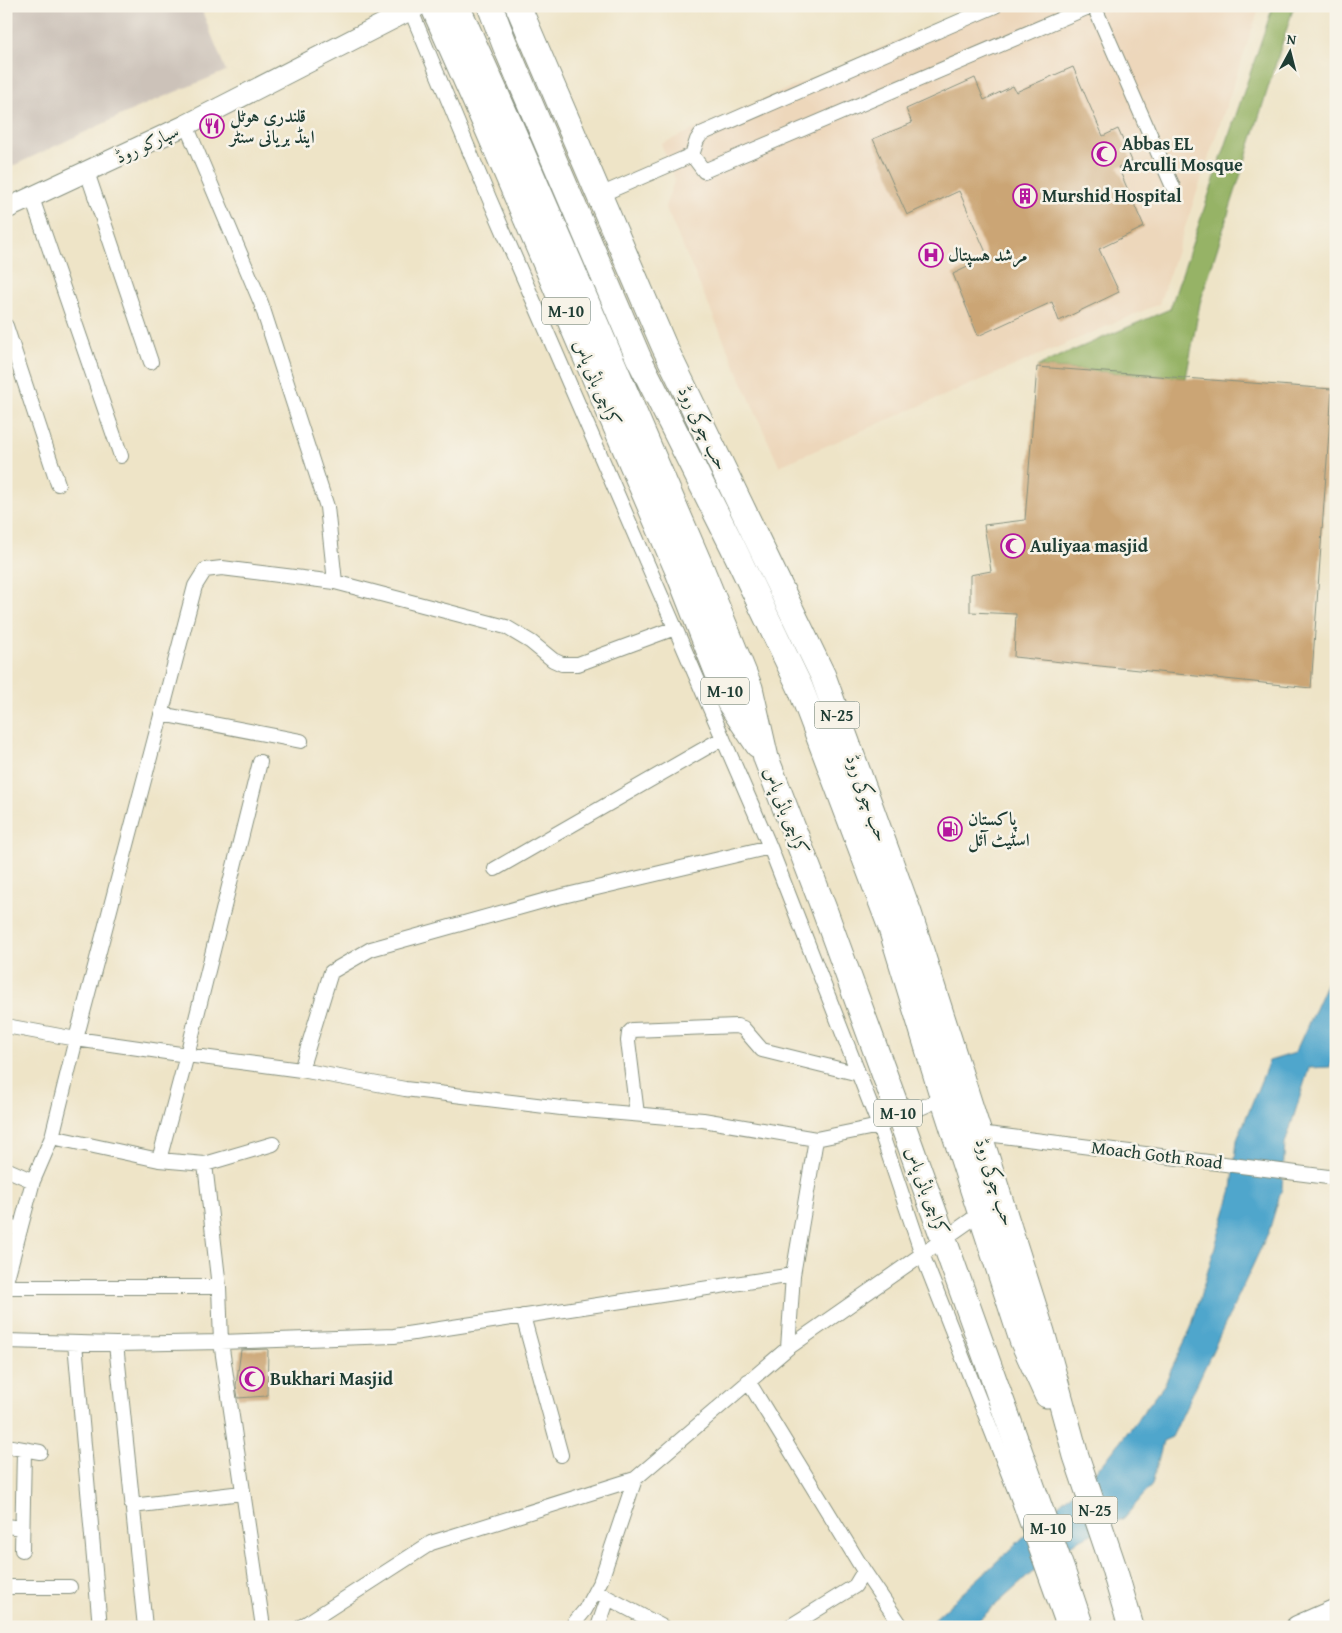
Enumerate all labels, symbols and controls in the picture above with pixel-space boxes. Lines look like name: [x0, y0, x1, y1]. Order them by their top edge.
north arrow: [1264, 28, 1314, 78]
text: N: [1286, 29, 1298, 50]
place label: قلندری ہوٹل اینڈ بریانی سنٹر: [228, 102, 315, 150]
restaurant icon: قلندری ہوٹل اینڈ بریانی سنٹر: [199, 113, 225, 139]
street label: سپارکو روڈ: [110, 117, 183, 170]
place label: Abbas EL Arculli Mosque: [1122, 130, 1243, 178]
mosque icon: Abbas EL Arculli Mosque: [1091, 141, 1117, 167]
place label: Murshid Hospital: [1042, 182, 1182, 209]
building icon: Murshid Hospital: [1012, 183, 1038, 209]
place label: مرشد ہسپتال: [948, 241, 1028, 268]
hospital icon: مرشد ہسپتال: [918, 242, 944, 268]
road number: M-10: [542, 298, 590, 324]
street label: کراچی بائی پاس: [567, 335, 628, 431]
street label: حب چوکی روڈ: [671, 381, 736, 475]
place label: Auliyaa masjid: [1030, 532, 1149, 559]
mosque icon: Auliyaa masjid: [1000, 533, 1026, 559]
road number: M-10: [701, 678, 749, 704]
road number: N-25: [814, 702, 860, 728]
street label: حب چوکی روڈ: [839, 750, 896, 845]
street label: کراچی بائی پاس: [757, 763, 816, 859]
place label: پاکستان اسٹیٹ آئل: [968, 805, 1030, 853]
fuel station icon: پاکستان اسٹیٹ آئل: [937, 816, 963, 842]
road number: M-10: [874, 1100, 922, 1126]
street label: Moach Goth Road: [1090, 1133, 1225, 1176]
street label: حب چوکی روڈ: [969, 1134, 1022, 1229]
street label: کراچی بائی پاس: [899, 1143, 956, 1239]
place label: Bukhari Masjid: [270, 1365, 394, 1392]
mosque icon: Bukhari Masjid: [239, 1366, 265, 1392]
road number: N-25: [1072, 1496, 1118, 1524]
road number: M-10: [1024, 1515, 1072, 1542]

